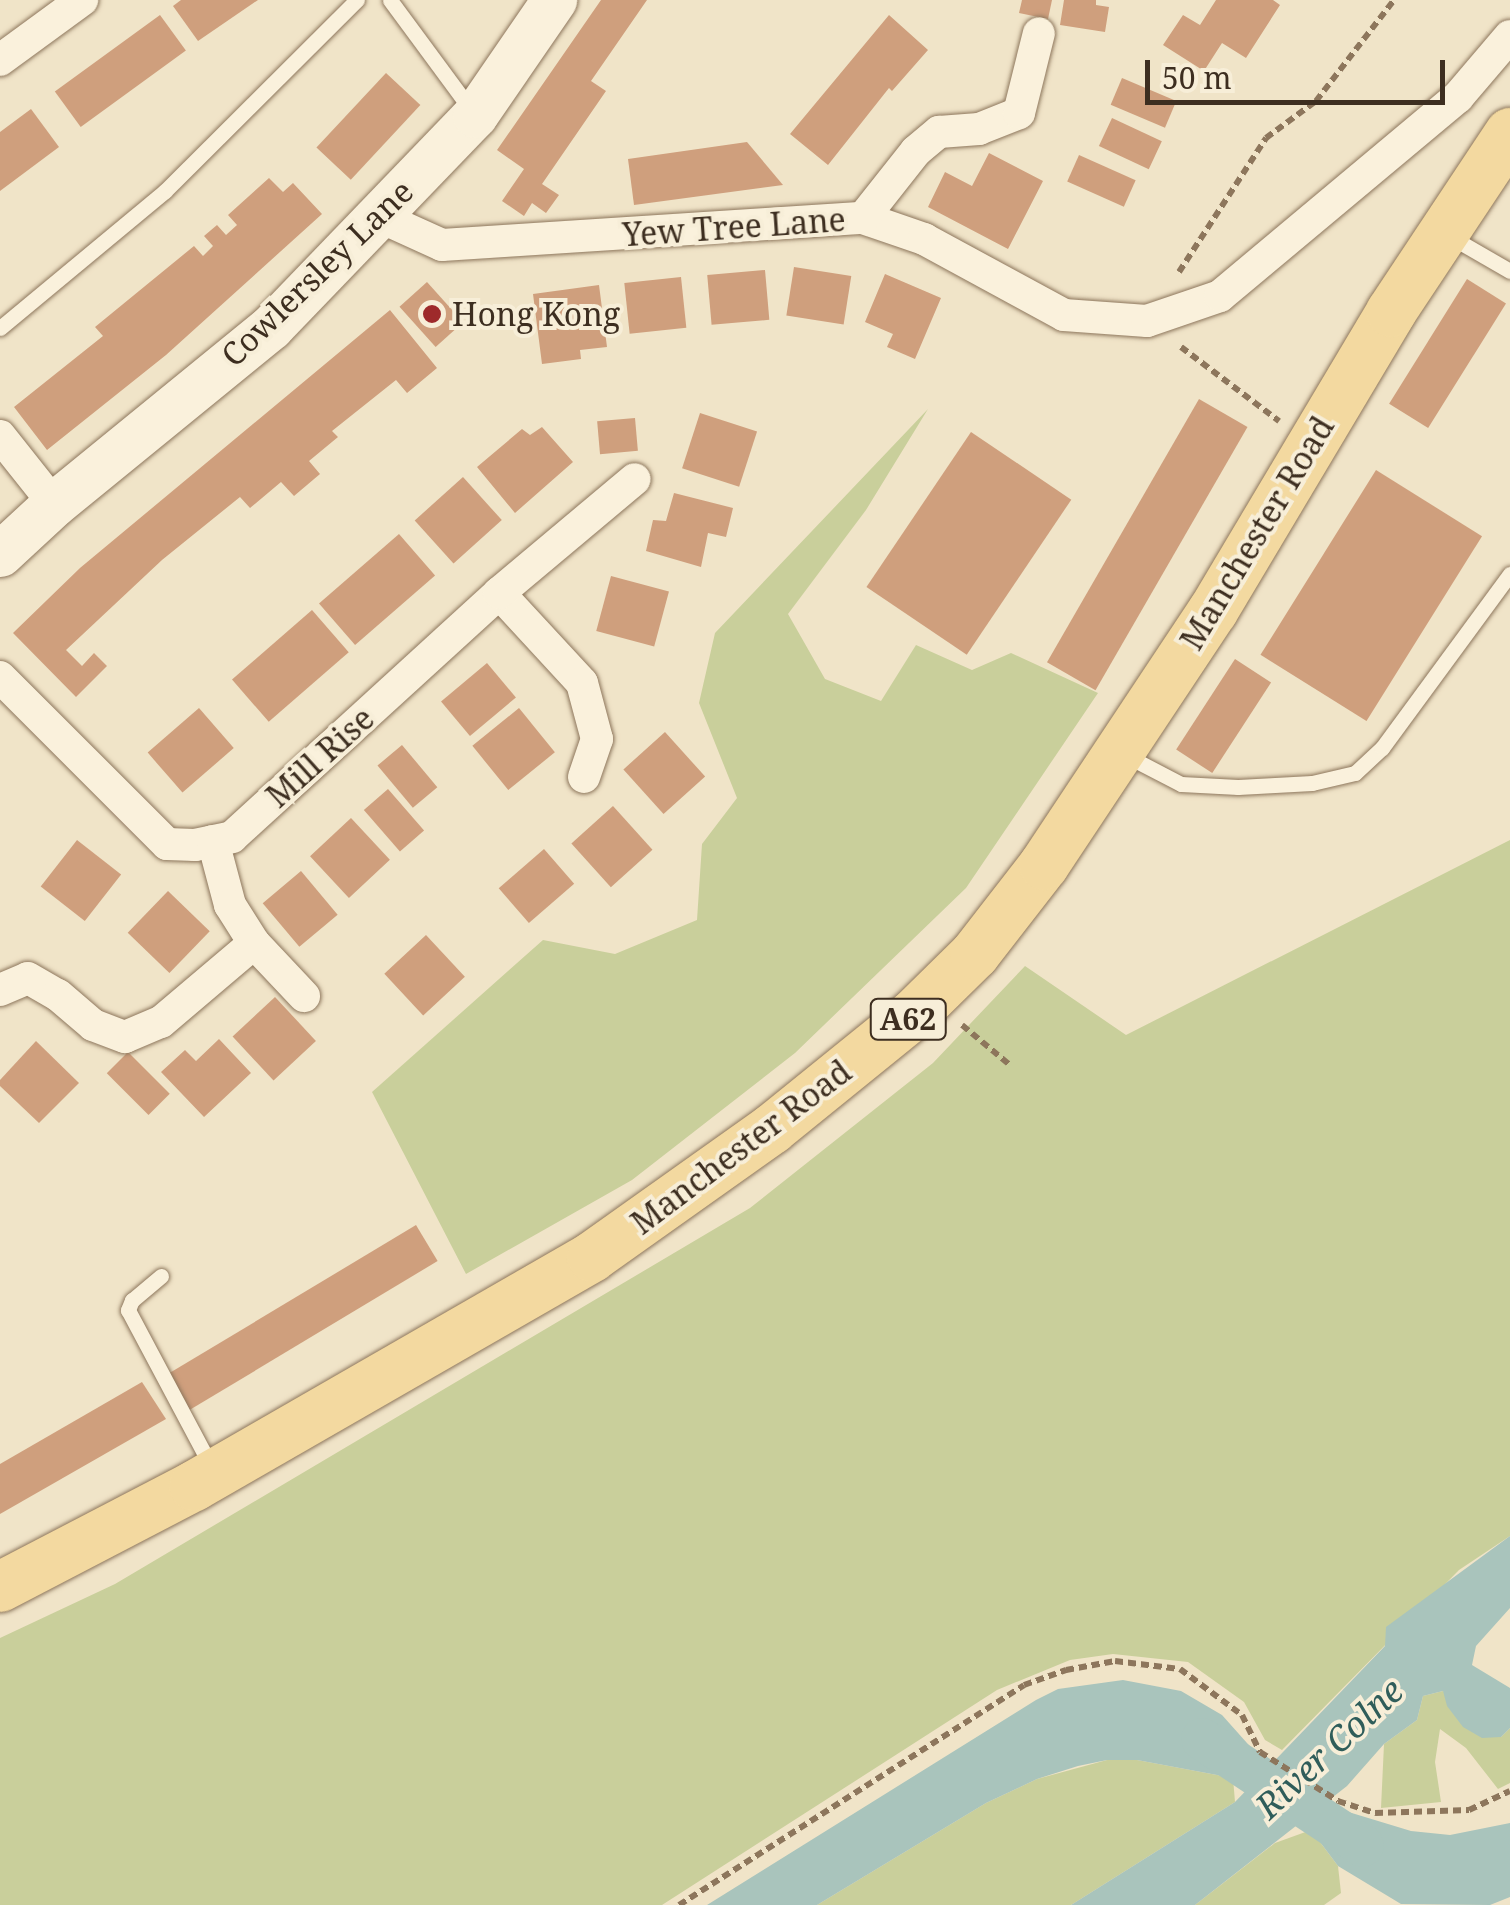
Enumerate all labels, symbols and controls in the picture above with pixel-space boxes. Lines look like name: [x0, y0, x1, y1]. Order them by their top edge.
scale bar: [1150, 40, 1450, 102]
text: 50 m: [1162, 57, 1232, 98]
street label: Cowlersley Lane: [213, 172, 421, 374]
street label: Yew Tree Lane: [621, 200, 847, 254]
place label: Hong Kong: [452, 295, 620, 333]
marker: Hong Kong: [421, 303, 443, 325]
street label: Manchester Road: [1172, 409, 1342, 657]
street label: Mill Rise: [258, 699, 382, 815]
road number: A62: [868, 994, 948, 1044]
street label: Manchester Road: [624, 1052, 858, 1242]
water label: River Colne: [1247, 1669, 1411, 1827]

